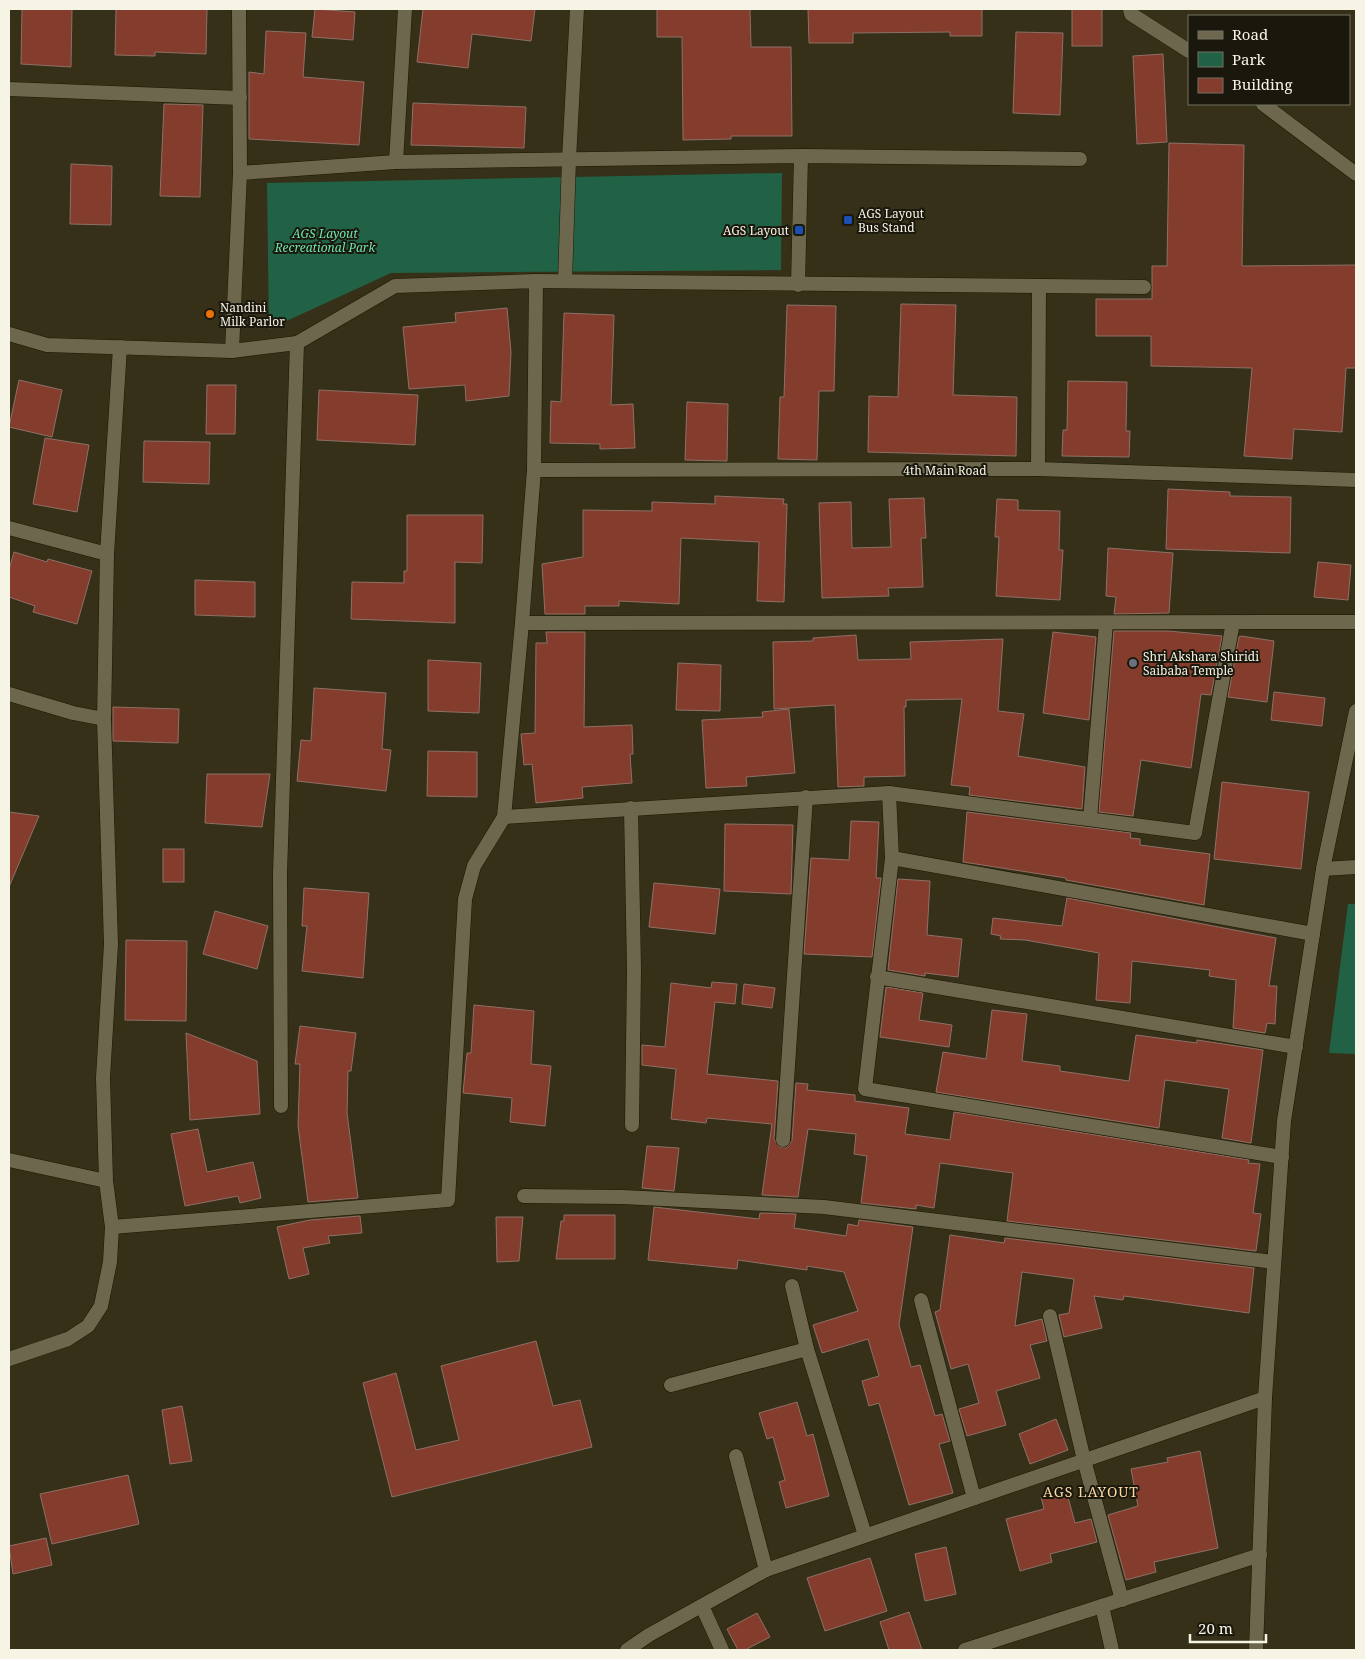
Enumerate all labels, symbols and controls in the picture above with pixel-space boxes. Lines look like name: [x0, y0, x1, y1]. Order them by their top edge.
legend: [1188, 15, 1350, 105]
text: Road: [1232, 24, 1268, 44]
text: Park: [1232, 49, 1266, 69]
text: Building: [1232, 74, 1293, 94]
place label: AGS Layout Bus Stand: [858, 205, 924, 236]
marker: AGS Layout Bus Stand: [842, 214, 854, 226]
place label: AGS Layout: [723, 222, 789, 239]
marker: AGS Layout: [793, 224, 805, 236]
park label: AGS Layout Recreational Park: [274, 225, 376, 256]
place label: Nandini Milk Parlor: [220, 299, 285, 330]
marker: Nandini Milk Parlor: [204, 308, 216, 320]
street label: 4th Main Road: [903, 462, 987, 479]
place label: Shri Akshara Shiridi Saibaba Temple: [1143, 648, 1259, 679]
marker: Shri Akshara Shiridi Saibaba Temple: [1127, 657, 1139, 669]
district label: AGS LAYOUT: [1043, 1482, 1139, 1501]
scale bar: [1190, 1612, 1266, 1644]
text: 20 m: [1198, 1618, 1233, 1638]

